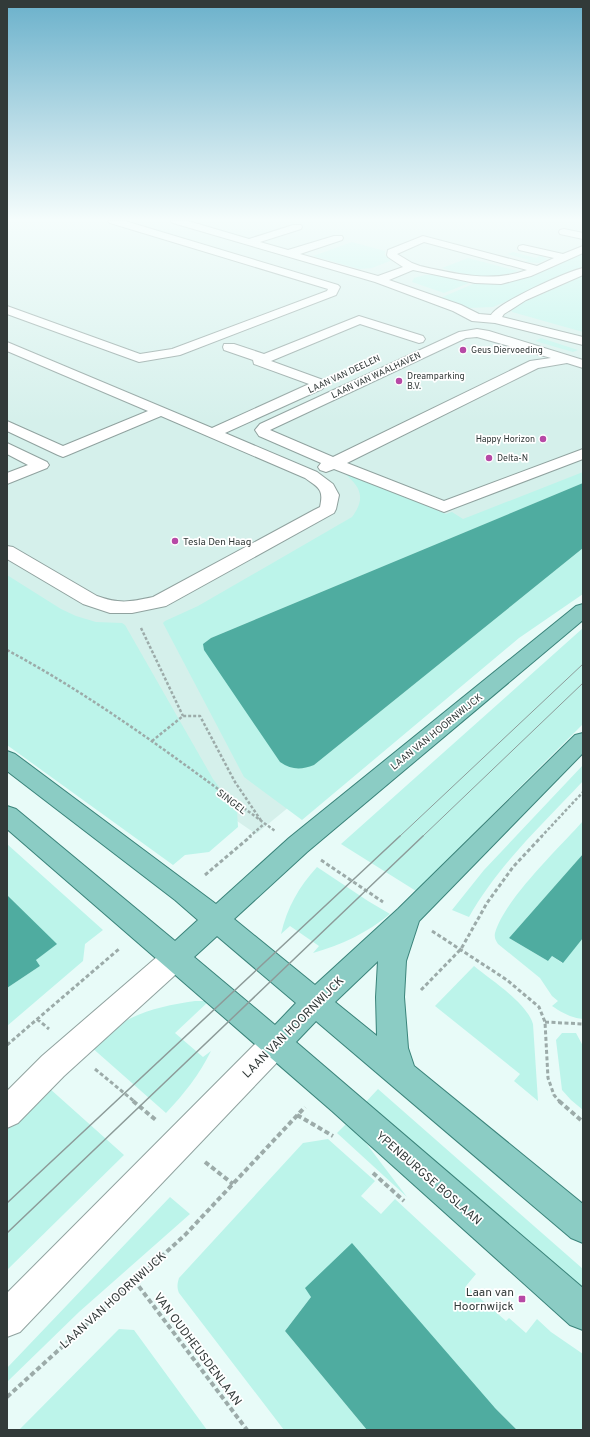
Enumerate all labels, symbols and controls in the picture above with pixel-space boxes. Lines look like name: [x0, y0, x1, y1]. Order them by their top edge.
marker: Geus Diervoeding: [458, 345, 468, 355]
place label: Geus Diervoeding: [471, 345, 543, 356]
street label: LAAN VAN WAALHAVEN: [330, 350, 423, 401]
street label: LAAN VAN DEELEN: [306, 353, 382, 396]
place label: Dreamparking B.V.: [407, 371, 465, 392]
marker: Dreamparking B.V.: [394, 376, 404, 386]
place label: Happy Horizon: [476, 434, 535, 445]
marker: Happy Horizon: [538, 434, 548, 444]
marker: Delta-N: [484, 453, 494, 463]
place label: Delta-N: [497, 453, 528, 464]
marker: Tesla Den Haag: [170, 536, 180, 546]
place label: Tesla Den Haag: [183, 536, 251, 549]
street label: LAAN VAN HOORNWIJCK: [388, 691, 486, 773]
street label: SINGEL: [214, 787, 249, 818]
street label: LAAN VAN HOORNWIJCK: [239, 973, 348, 1082]
street label: YPENBURGSE BOSLAAN: [372, 1128, 485, 1229]
street label: LAAN VAN HOORNWIJCK: [57, 1249, 170, 1353]
place label: Laan van Hoornwijck: [453, 1285, 514, 1315]
street label: VAN OUDHEUSDENLAAN: [149, 1290, 245, 1409]
marker: Laan van Hoornwijck: [517, 1294, 527, 1304]

